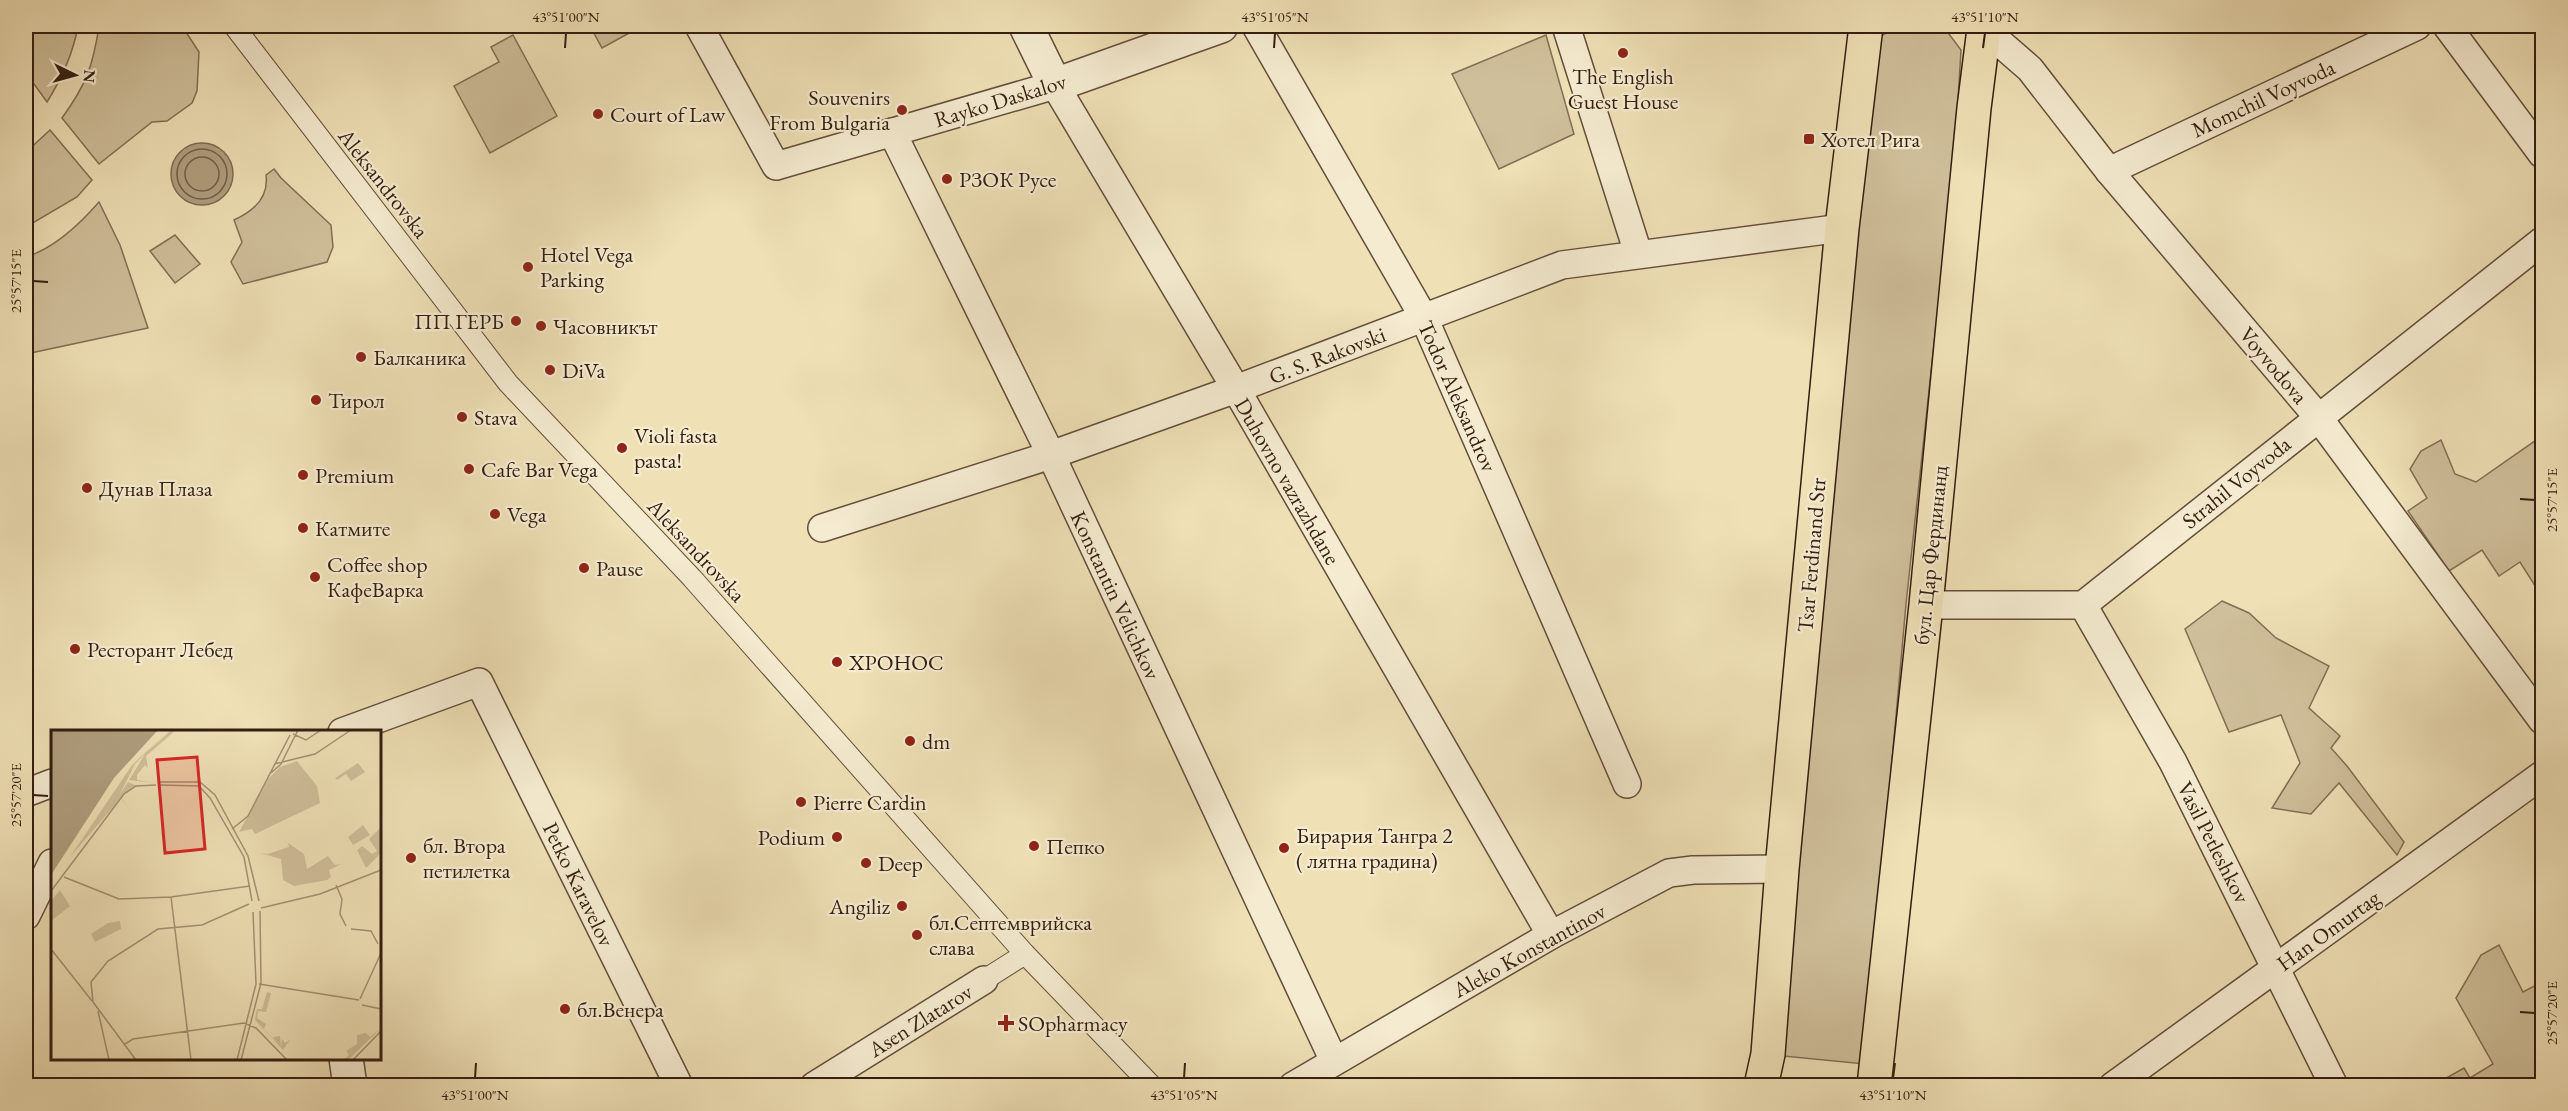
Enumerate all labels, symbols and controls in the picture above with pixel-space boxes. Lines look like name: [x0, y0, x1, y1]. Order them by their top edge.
text: 43°51'00"N: [532, 7, 600, 26]
text: 43°51'05"N: [1241, 7, 1309, 26]
text: 43°51'10"N: [1951, 7, 2019, 26]
north arrow: [45, 45, 105, 105]
marker: The English Guest House: [1616, 46, 1630, 60]
street label: Momchil Voyvoda: [2187, 52, 2340, 144]
place label: The English Guest House: [1568, 62, 1679, 116]
street label: Rayko Daskalov: [931, 67, 1070, 134]
text: N: [78, 69, 100, 84]
place label: Souvenirs From Bulgaria: [769, 83, 890, 137]
place label: Сourt of Law: [610, 100, 726, 129]
marker: Souvenirs From Bulgaria: [895, 103, 909, 117]
marker: Сourt of Law: [591, 107, 605, 121]
street label: Aleksandrovska: [331, 122, 436, 244]
place label: Хотел Рига: [1820, 125, 1921, 154]
marker: Хотел Рига: [1802, 132, 1816, 146]
place label: РЗОК Русе: [959, 165, 1057, 194]
marker: РЗОК Русе: [940, 172, 954, 186]
place label: Hotel Vega Parking: [540, 240, 634, 294]
text: 25°57'15"E: [6, 248, 25, 313]
marker: Hotel Vega Parking: [521, 260, 535, 274]
place label: ПП ГЕРБ: [414, 307, 504, 336]
place label: Часовникът: [553, 312, 658, 341]
marker: ПП ГЕРБ: [509, 314, 523, 328]
street label: Todor Aleksandrov: [1411, 316, 1504, 477]
marker: Часовникът: [534, 319, 548, 333]
street label: G. S. Rakovski: [1265, 320, 1390, 391]
street label: Voyvodova: [2233, 321, 2315, 410]
place label: Балканика: [373, 343, 467, 372]
marker: Балканика: [354, 350, 368, 364]
place label: DiVa: [562, 356, 606, 385]
marker: DiVa: [543, 363, 557, 377]
place label: Тирол: [328, 386, 385, 415]
marker: Тирол: [309, 393, 323, 407]
street label: Duhovno vazrazhdane: [1228, 393, 1347, 570]
place label: Stava: [474, 403, 518, 432]
marker: Stava: [455, 410, 469, 424]
place label: Violi fasta pasta!: [634, 421, 718, 475]
street label: Strahil Voyvoda: [2176, 429, 2297, 535]
marker: Violi fasta pasta!: [615, 441, 629, 455]
place label: Cafe Bar Vega: [481, 455, 598, 484]
place label: Premium: [315, 461, 394, 490]
marker: Cafe Bar Vega: [462, 462, 476, 476]
street label: бул. Цар Фердинанд: [1907, 464, 1954, 646]
text: 25°57'15"E: [2542, 467, 2561, 532]
marker: Premium: [296, 468, 310, 482]
place label: Дунав Плаза: [99, 474, 213, 503]
street label: Tsar Ferdinand Str: [1790, 476, 1833, 634]
marker: Дунав Плаза: [80, 481, 94, 495]
street label: Aleksandrovska: [640, 492, 752, 609]
place label: Vega: [507, 500, 547, 529]
street label: Konstantin Velichkov: [1064, 506, 1167, 685]
marker: Vega: [488, 507, 502, 521]
place label: Катмите: [315, 514, 391, 543]
marker: Катмите: [296, 521, 310, 535]
place label: Coffee shop КафеВарка: [327, 550, 428, 604]
place label: Pause: [596, 554, 644, 583]
marker: Pause: [577, 561, 591, 575]
marker: Coffee shop КафеВарка: [308, 570, 322, 584]
place label: Ресторант Лебед: [87, 635, 233, 664]
marker: Ресторант Лебед: [68, 642, 82, 656]
place label: XPOHOC: [848, 648, 944, 677]
marker: XPOHOC: [830, 655, 844, 669]
place label: dm: [922, 727, 950, 756]
inset map: [51, 730, 381, 1060]
marker: dm: [903, 734, 917, 748]
text: 25°57'20"E: [6, 762, 25, 827]
street label: Vasil Petleshkov: [2170, 776, 2257, 908]
place label: Pierre Cardin: [813, 788, 927, 817]
marker: Pierre Cardin: [794, 795, 808, 809]
street label: Petko Karavelov: [536, 817, 621, 951]
place label: Бирария Тангра 2 ( лятна градина): [1296, 821, 1453, 875]
place label: Podium: [758, 823, 825, 852]
marker: Podium: [830, 830, 844, 844]
place label: бл. Втора петилетка: [423, 831, 511, 885]
place label: Пепко: [1046, 832, 1105, 861]
marker: Пепко: [1027, 839, 1041, 853]
marker: Бирария Тангра 2 ( лятна градина): [1277, 841, 1291, 855]
place label: Deep: [878, 849, 923, 878]
marker: бл. Втора петилетка: [404, 851, 418, 865]
marker: Deep: [859, 856, 873, 870]
street label: Han Omurtag: [2271, 883, 2386, 978]
place label: Angiliz: [828, 892, 891, 921]
street label: Aleko Konstantinov: [1447, 896, 1611, 1005]
marker: Angiliz: [895, 899, 909, 913]
place label: бл.Септемврийска слава: [929, 908, 1092, 962]
marker: бл.Септемврийска слава: [910, 928, 924, 942]
street label: Asen Zlatarov: [862, 977, 978, 1064]
text: 25°57'20"E: [2542, 980, 2561, 1045]
place label: бл.Венера: [577, 995, 664, 1024]
marker: бл.Венера: [558, 1002, 572, 1016]
place label: SOpharmacy: [1018, 1009, 1128, 1038]
marker: SOpharmacy: [999, 1016, 1013, 1030]
text: 43°51'00"N: [441, 1085, 509, 1104]
text: 43°51'05"N: [1150, 1085, 1218, 1104]
text: 43°51'10"N: [1859, 1085, 1927, 1104]

